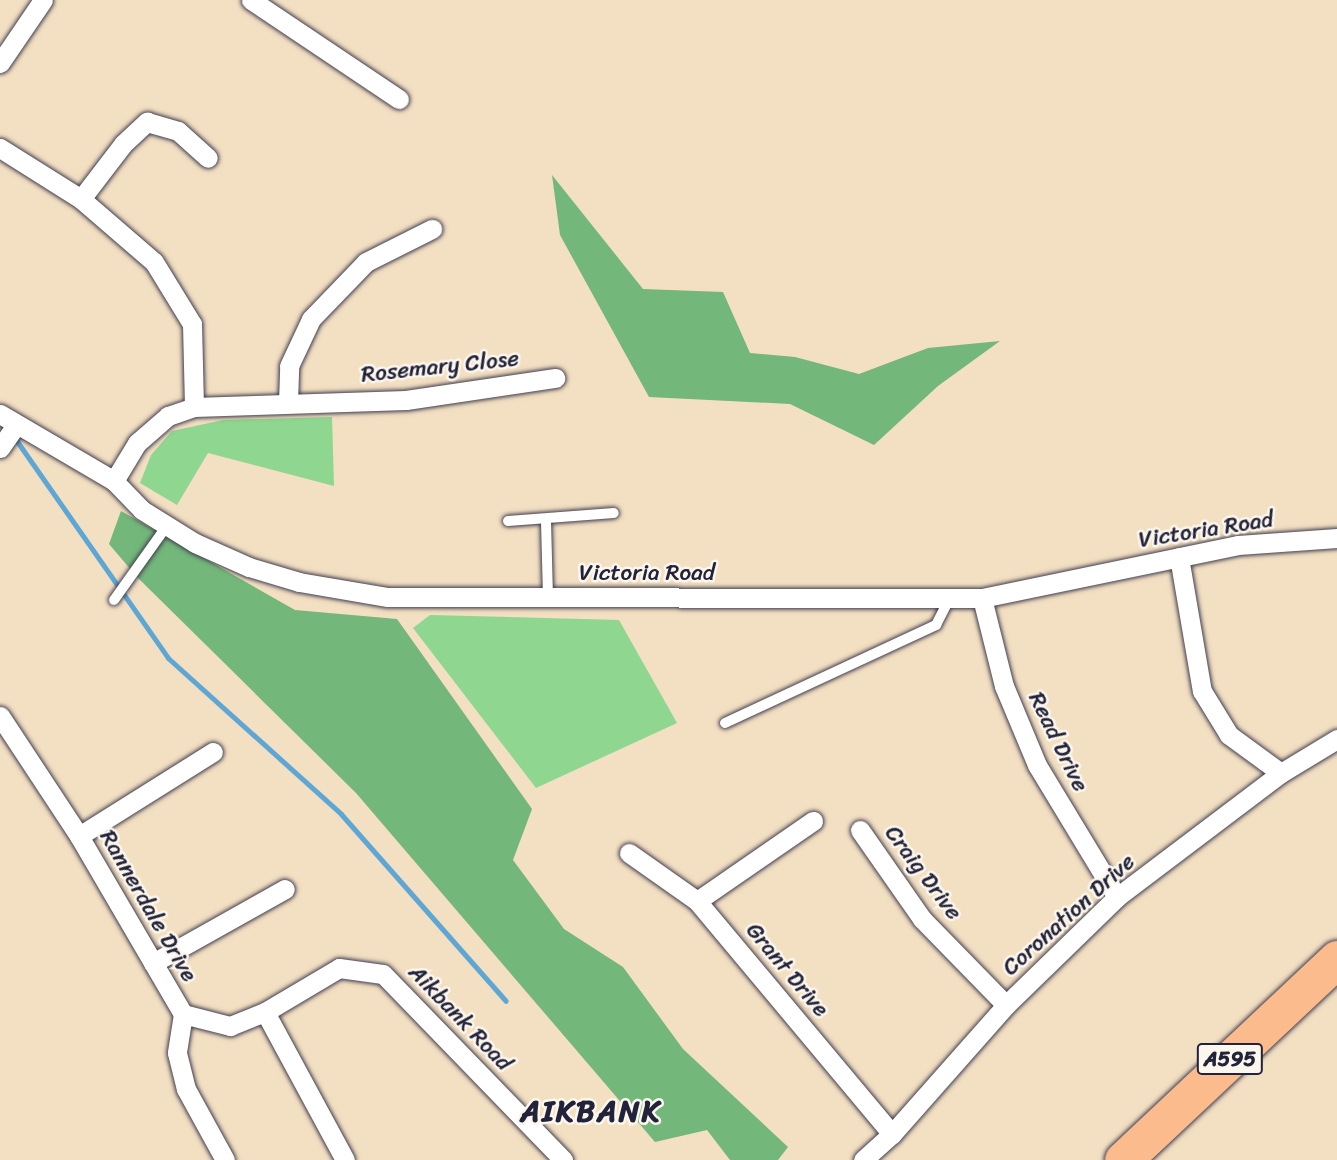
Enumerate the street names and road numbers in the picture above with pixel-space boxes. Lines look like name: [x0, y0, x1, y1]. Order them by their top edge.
street label: Rosemary Close: [359, 345, 521, 389]
street label: Victoria Road: [1137, 506, 1275, 554]
street label: Victoria Road: [579, 559, 715, 587]
street label: Read Drive: [1022, 688, 1094, 796]
street label: Craig Drive: [878, 820, 968, 926]
street label: Rannerdale Drive: [93, 825, 203, 987]
street label: Coronation Drive: [997, 848, 1141, 982]
street label: Grant Drive: [739, 917, 835, 1023]
street label: Aikbank Road: [402, 959, 518, 1077]
road number: A595: [1197, 1042, 1263, 1076]

